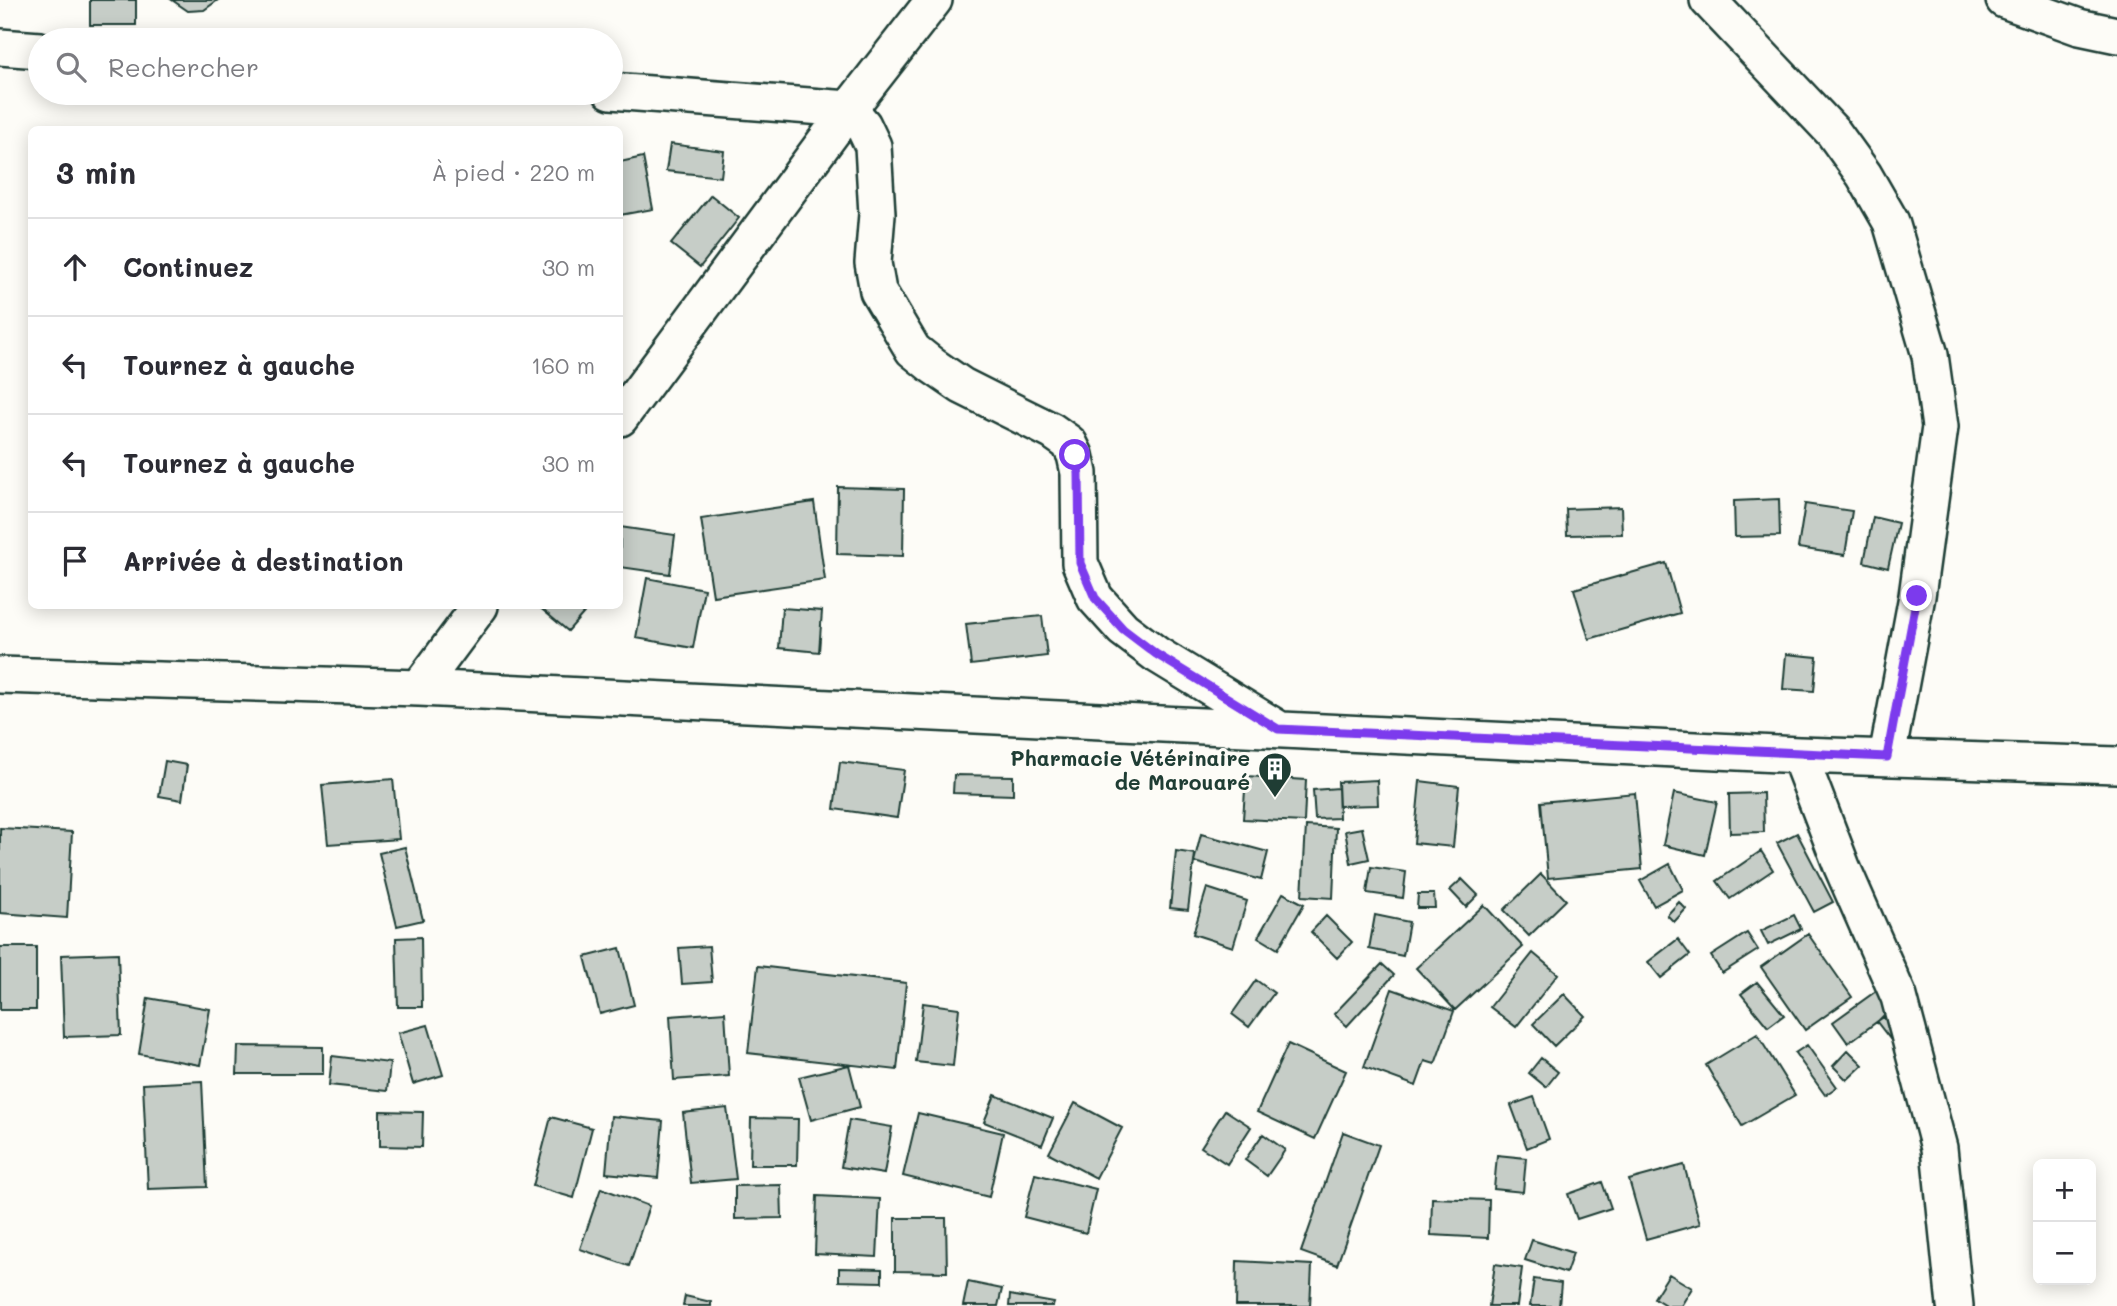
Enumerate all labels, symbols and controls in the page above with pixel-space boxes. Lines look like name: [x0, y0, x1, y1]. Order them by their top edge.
search box: [28, 28, 623, 105]
icon: search: [52, 48, 90, 86]
text: Rechercher: [108, 50, 259, 84]
text: 3 min: [56, 152, 136, 192]
text: À pied · 220 m: [431, 157, 595, 187]
icon: ahead: [56, 248, 94, 286]
text: Continuez: [123, 250, 253, 284]
text: 30 m: [542, 252, 595, 282]
icon: left: [56, 346, 94, 384]
text: Tournez à gauche: [123, 348, 355, 382]
text: 160 m: [531, 350, 595, 380]
route start: [1059, 439, 1090, 470]
icon: left: [56, 444, 94, 482]
text: Tournez à gauche: [123, 446, 355, 480]
text: 30 m: [542, 448, 595, 478]
icon: arrive: [56, 542, 94, 580]
text: Arrivée à destination: [123, 544, 403, 578]
route end: [1901, 580, 1932, 611]
place label: Pharmacie Vétérinaire de Marouaré: [1010, 744, 1250, 795]
building icon: Pharmacie Vétérinaire de Marouaré: [1256, 750, 1294, 799]
map controls: [2033, 1159, 2096, 1285]
button: +: [2033, 1159, 2096, 1222]
button: −: [2033, 1222, 2096, 1285]

